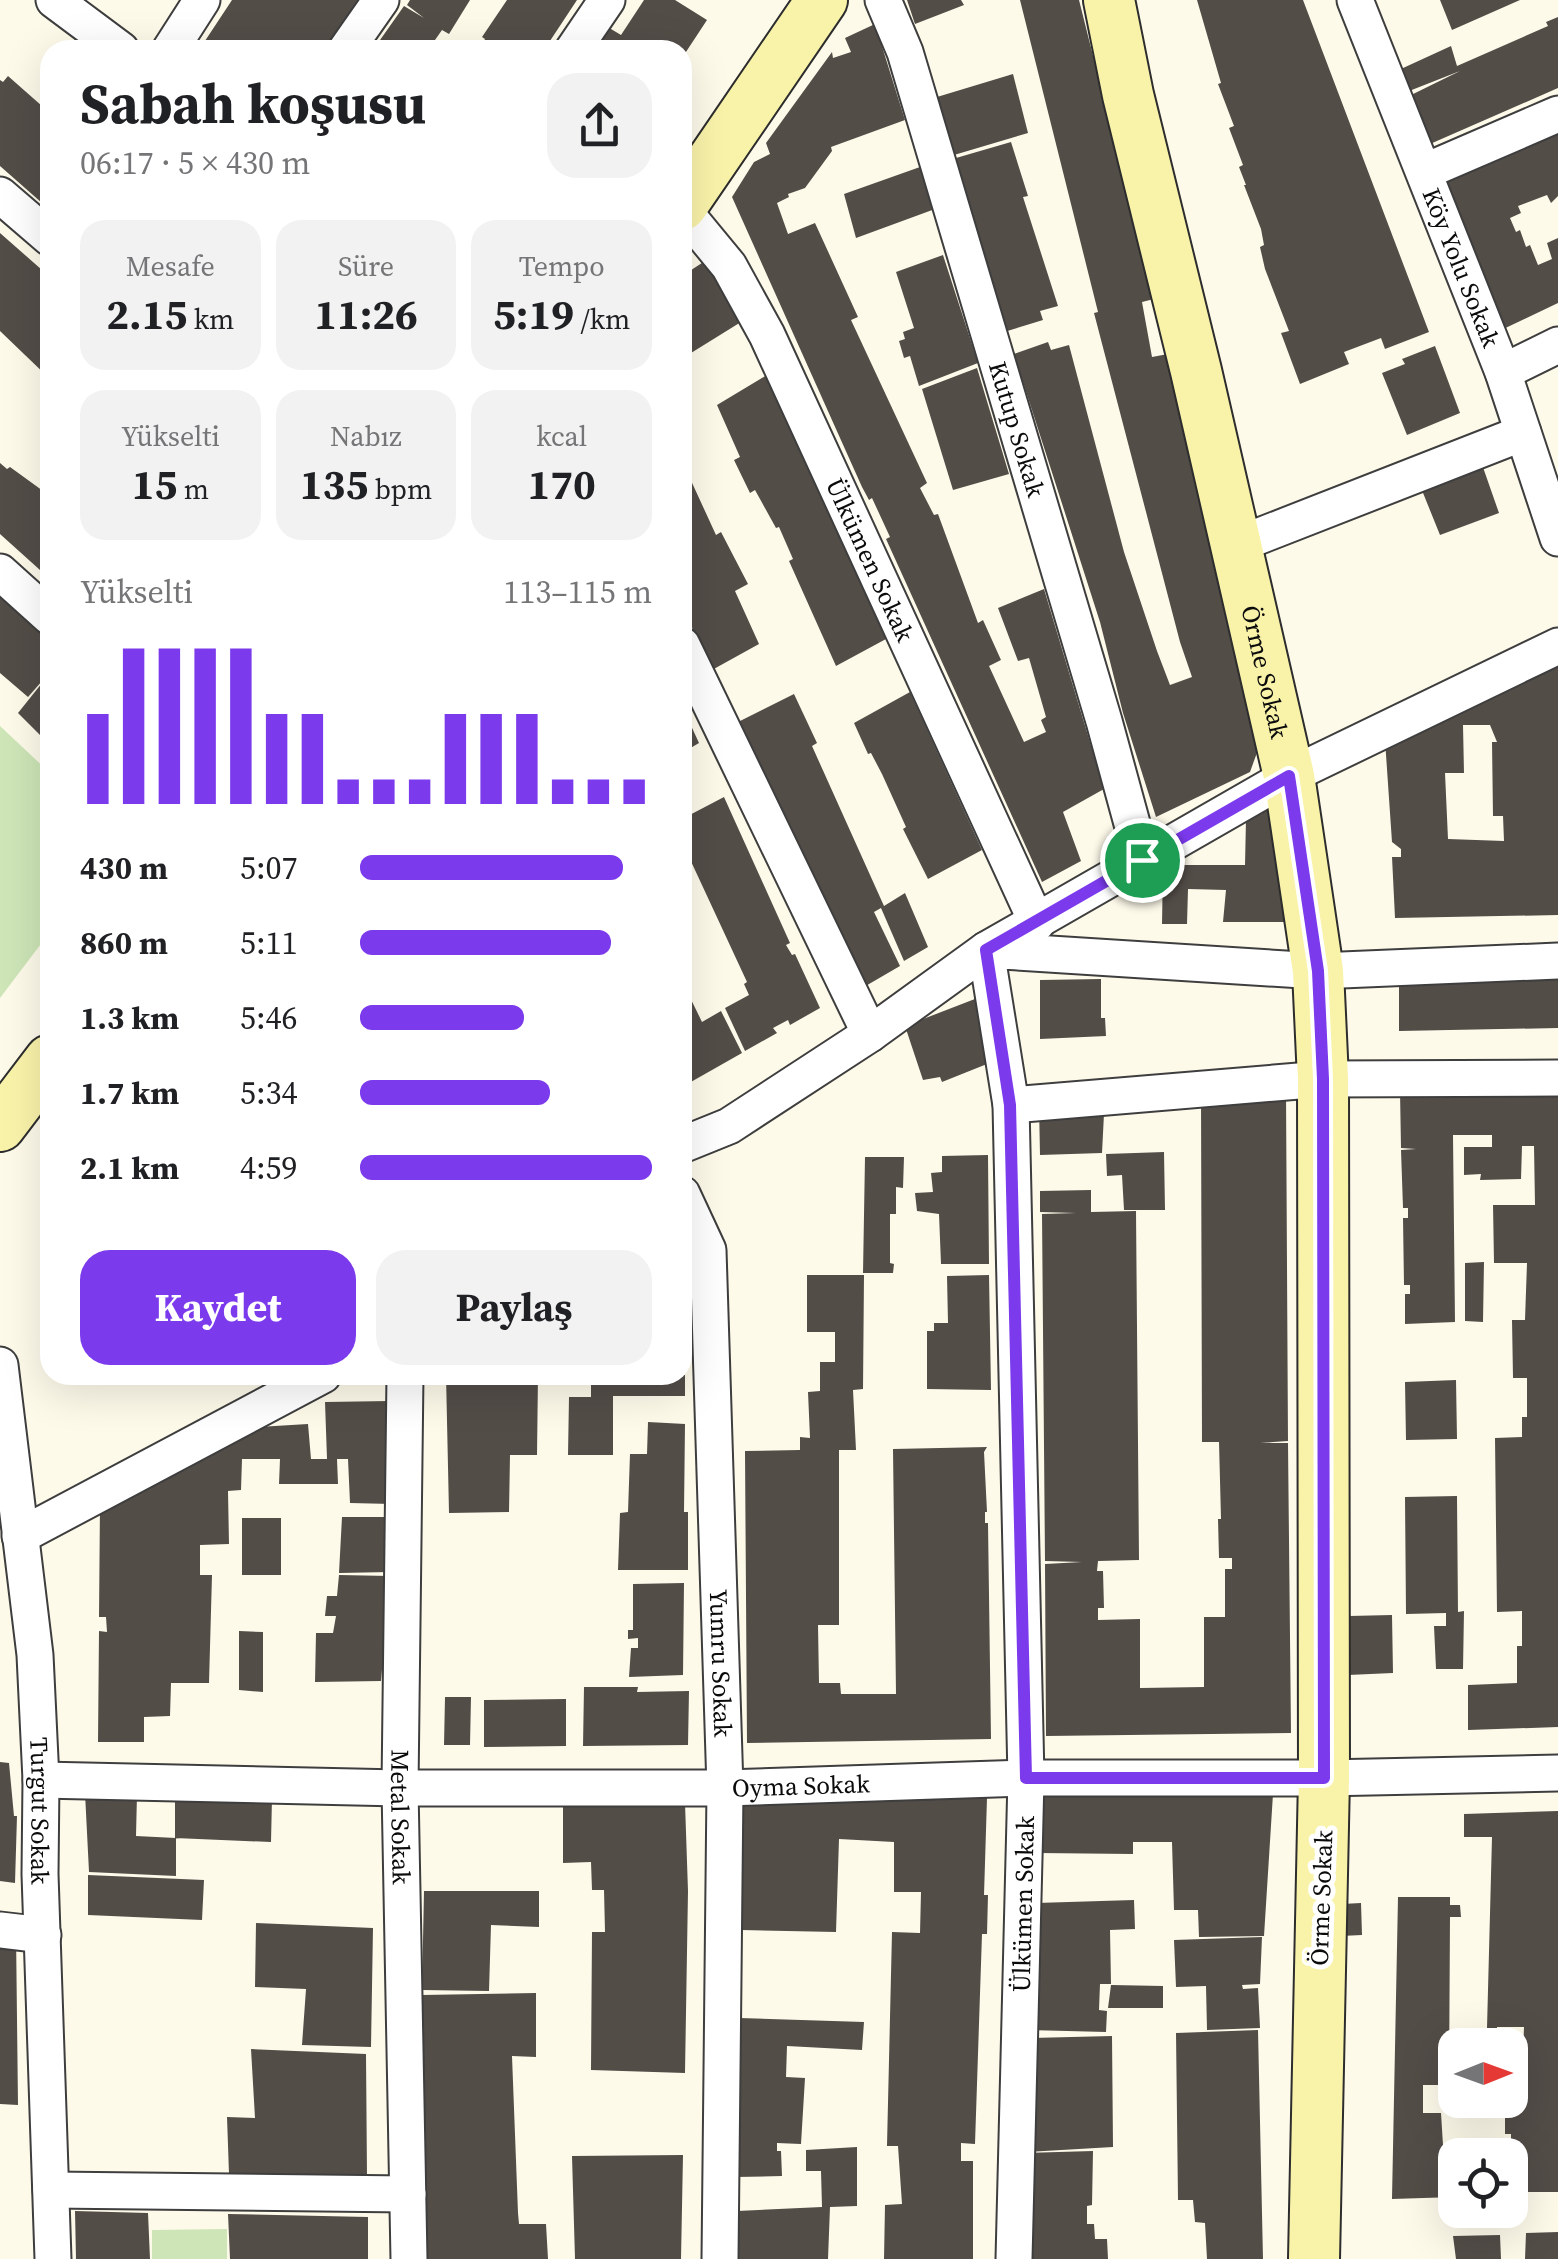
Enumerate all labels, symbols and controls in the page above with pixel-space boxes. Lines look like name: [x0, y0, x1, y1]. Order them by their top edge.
text: Sabah koşusu: [80, 66, 426, 141]
button: share: [547, 73, 652, 178]
text: 06:17 · 5 × 430 m: [80, 141, 310, 185]
street label: Köy Yolu Sokak: [1414, 183, 1509, 353]
text: Mesafe: [126, 247, 215, 285]
text: Süre: [338, 247, 394, 285]
text: Tempo: [519, 247, 605, 285]
text: 2.15: [106, 285, 187, 343]
text: 11:26: [314, 285, 418, 343]
text: 5:19: [493, 285, 574, 343]
text: km: [187, 300, 234, 338]
text: /km: [574, 300, 630, 338]
street label: Kutup Sokak: [981, 357, 1054, 501]
text: Yükselti: [121, 417, 220, 455]
text: Nabız: [330, 417, 402, 455]
text: kcal: [536, 417, 587, 455]
text: 15: [132, 455, 177, 513]
text: 135: [300, 455, 368, 513]
text: 170: [528, 455, 596, 513]
text: m: [177, 470, 209, 508]
text: bpm: [368, 470, 432, 508]
street label: Ülkümen Sokak: [818, 472, 923, 647]
text: Yükselti: [80, 570, 193, 614]
text: 113–115 m: [503, 570, 652, 614]
street label: Örme Sokak: [1233, 602, 1297, 742]
pin: [1100, 818, 1185, 903]
icon: arrive: [1115, 833, 1170, 888]
text: 430 m: [80, 846, 168, 890]
text: 5:07: [240, 846, 298, 890]
text: 860 m: [80, 921, 168, 965]
text: 5:11: [240, 921, 298, 965]
text: 1.3 km: [80, 996, 179, 1040]
text: 5:46: [240, 996, 298, 1040]
text: 1.7 km: [80, 1071, 179, 1115]
text: 5:34: [240, 1071, 298, 1115]
text: 2.1 km: [80, 1146, 179, 1190]
text: 4:59: [240, 1146, 298, 1190]
button: Kaydet: [80, 1250, 356, 1365]
button: Paylaş: [376, 1250, 652, 1365]
street label: Yumru Sokak: [702, 1588, 740, 1738]
street label: Turgut Sokak: [22, 1736, 58, 1885]
street label: Metal Sokak: [383, 1749, 419, 1885]
street label: Oyma Sokak: [731, 1766, 871, 1805]
street label: Ülkümen Sokak: [1004, 1815, 1042, 1993]
street label: Örme Sokak: [1302, 1829, 1340, 1966]
north arrow: [1438, 2028, 1528, 2118]
map controls: [1438, 2028, 1528, 2228]
button: locate: [1438, 2138, 1528, 2228]

